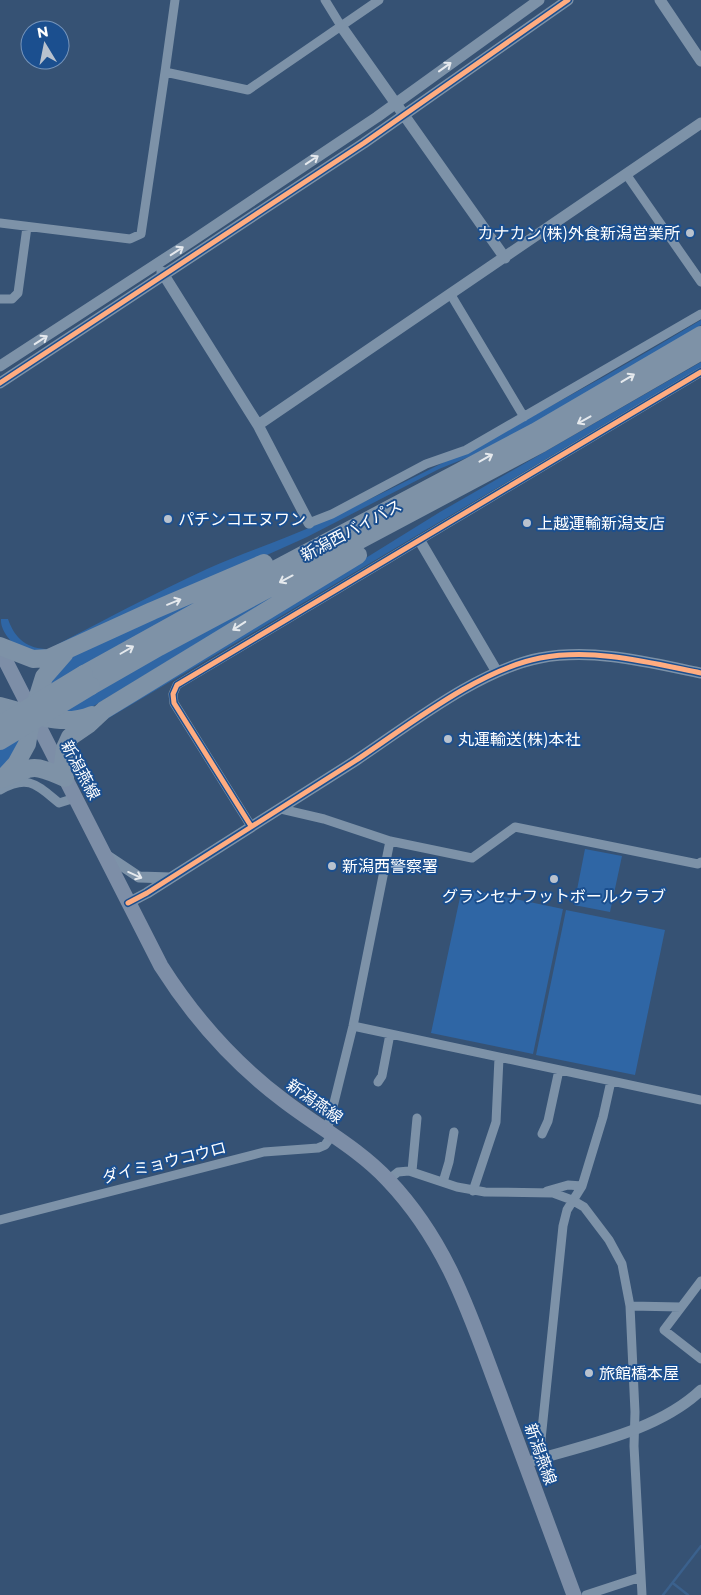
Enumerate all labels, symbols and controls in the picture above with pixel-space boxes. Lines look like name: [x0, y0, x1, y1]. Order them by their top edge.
north arrow: [20, 20, 70, 70]
text: N: [36, 22, 50, 42]
one-way arrow: [438, 62, 452, 72]
one-way arrow: [305, 155, 319, 165]
place label: カナカン(株)外食新潟営業所: [477, 224, 680, 243]
marker: カナカン(株)外食新潟営業所: [684, 227, 696, 239]
one-way arrow: [170, 245, 184, 256]
one-way arrow: [34, 334, 48, 344]
one-way arrow: [620, 373, 634, 383]
one-way arrow: [576, 415, 591, 425]
one-way arrow: [478, 453, 493, 463]
street label: 新潟西バイパス: [297, 496, 405, 565]
place label: パチンコエヌワン: [178, 510, 306, 529]
marker: パチンコエヌワン: [162, 513, 174, 525]
place label: 上越運輸新潟支店: [537, 514, 665, 533]
marker: 上越運輸新潟支店: [521, 517, 533, 529]
one-way arrow: [279, 575, 294, 584]
one-way arrow: [166, 596, 181, 605]
one-way arrow: [232, 620, 246, 631]
one-way arrow: [119, 645, 133, 655]
place label: 丸運輸送(株)本社: [458, 730, 581, 749]
marker: 丸運輸送(株)本社: [442, 733, 454, 745]
street label: 新潟燕線: [57, 738, 104, 803]
place label: 新潟西警察署: [342, 857, 438, 876]
marker: 新潟西警察署: [326, 860, 338, 872]
one-way arrow: [127, 870, 142, 880]
marker: グランセナフットボールクラブ: [548, 873, 560, 885]
place label: グランセナフットボールクラブ: [442, 887, 666, 906]
street label: 新潟燕線: [283, 1075, 346, 1128]
street label: ダイミョウコウロ: [100, 1138, 228, 1187]
place label: 旅館橋本屋: [599, 1364, 679, 1383]
marker: 旅館橋本屋: [583, 1367, 595, 1379]
street label: 新潟燕線: [521, 1421, 560, 1487]

